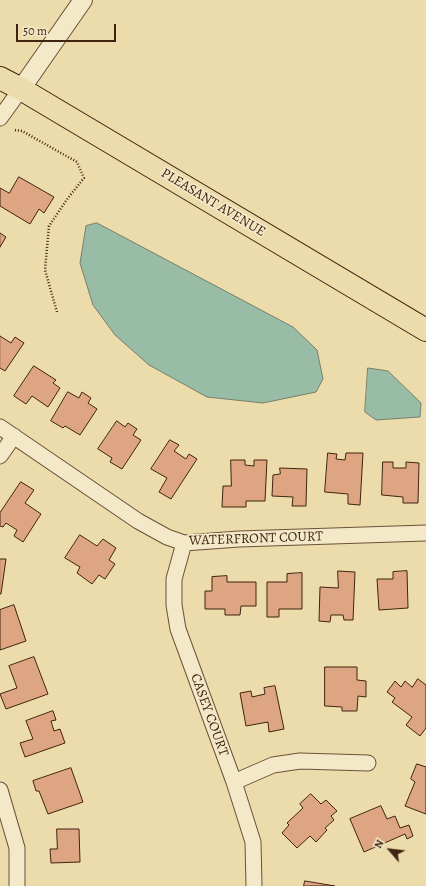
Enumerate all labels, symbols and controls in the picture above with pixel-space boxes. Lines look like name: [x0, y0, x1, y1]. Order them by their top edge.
scale bar: [18, 16, 118, 42]
text: 50 m: [23, 23, 47, 39]
street label: PLEASANT AVENUE: [158, 165, 268, 241]
street label: WATERFRONT COURT: [189, 528, 323, 550]
street label: CASEY COURT: [186, 671, 232, 759]
north arrow: [370, 830, 410, 870]
text: N: [370, 837, 387, 851]

